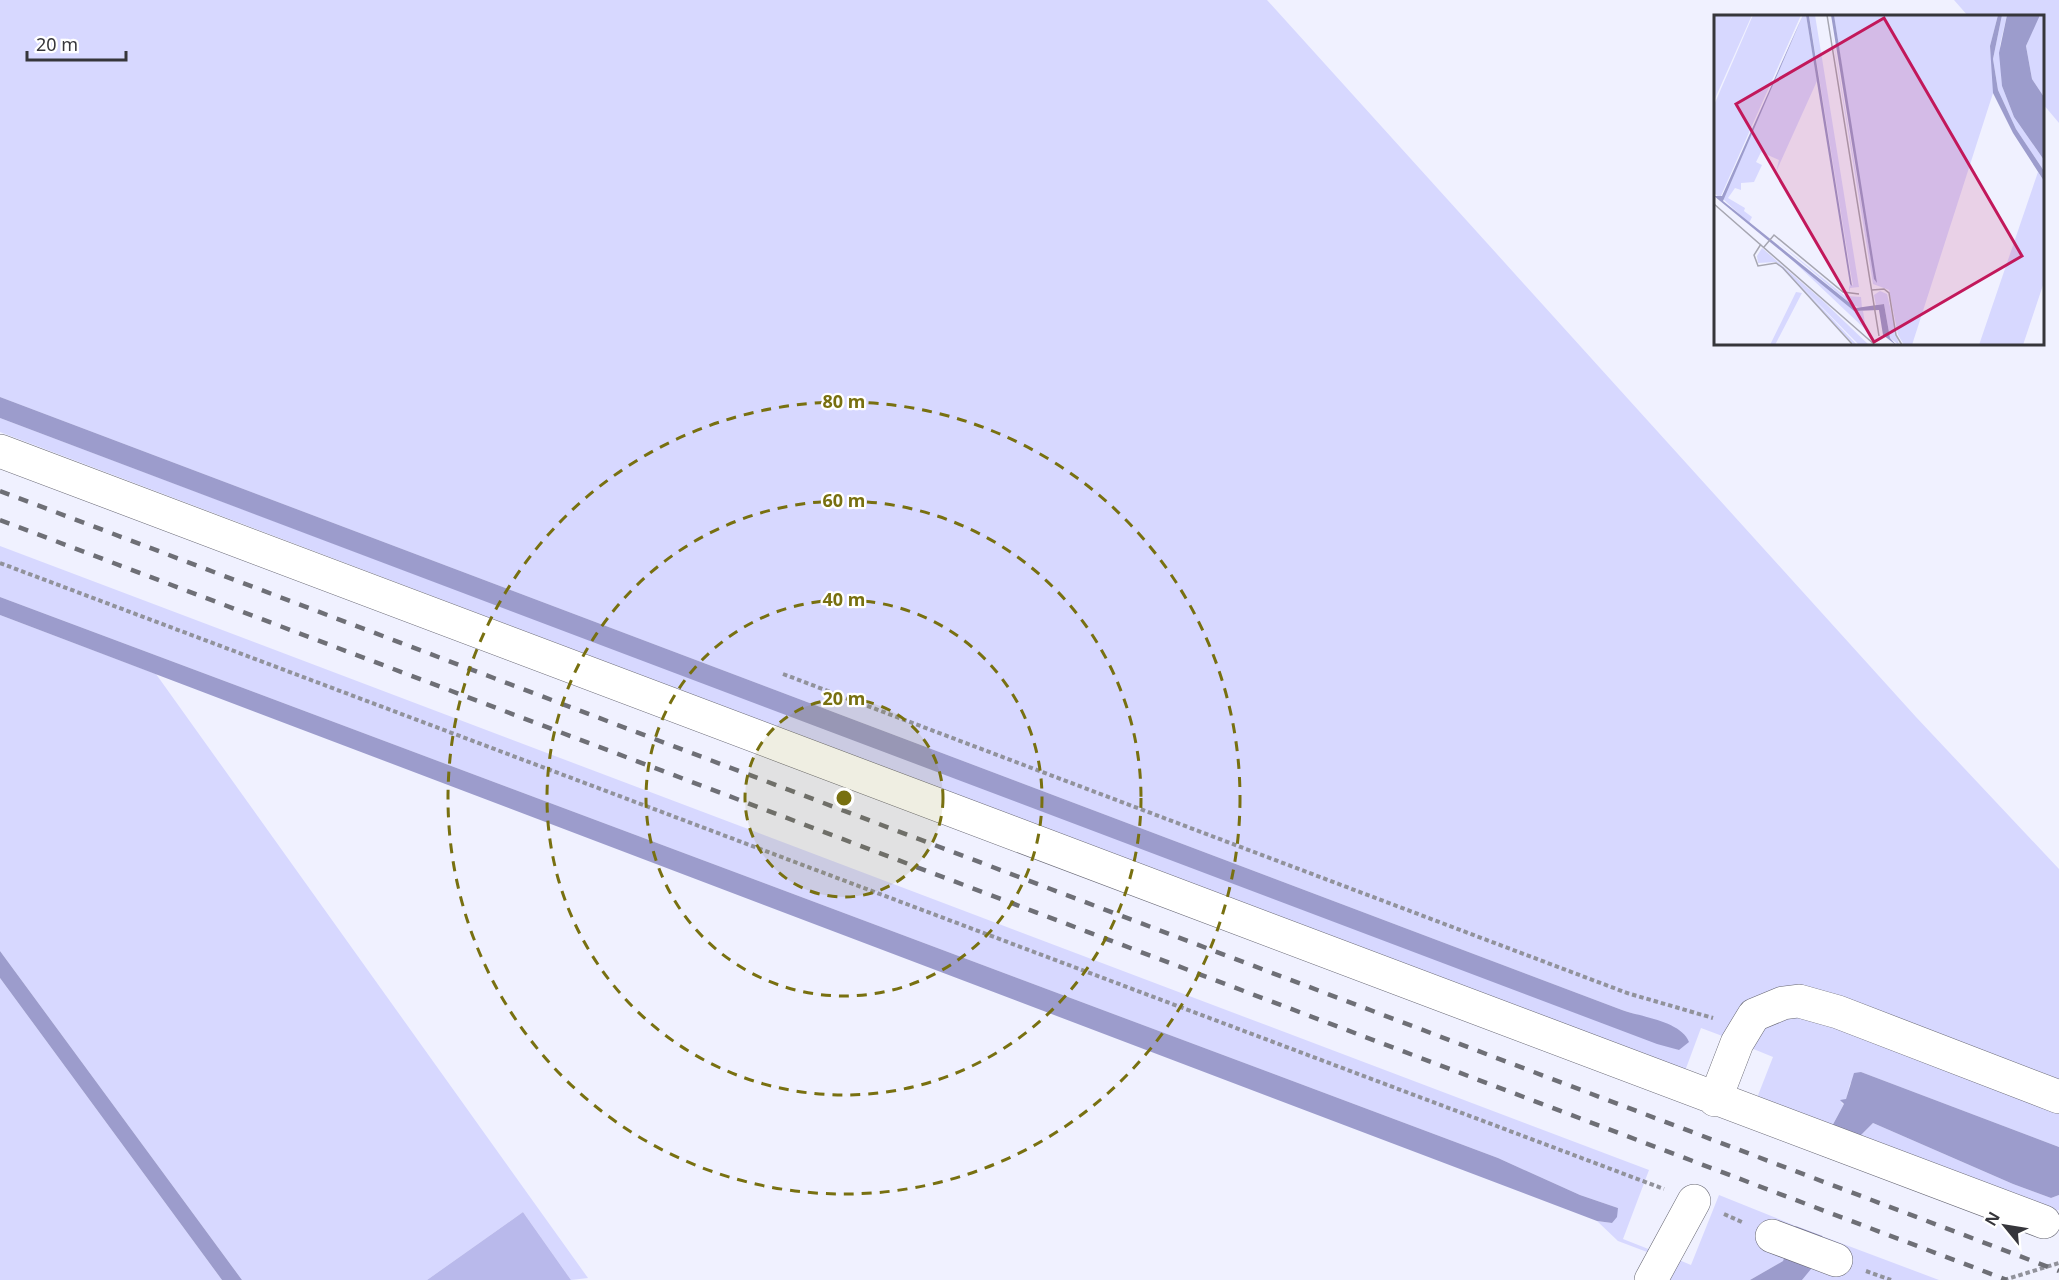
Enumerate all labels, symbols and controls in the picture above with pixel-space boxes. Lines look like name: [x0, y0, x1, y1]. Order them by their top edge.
inset map: [1714, 15, 2044, 345]
scale bar: [27, 24, 126, 62]
text: 20 m: [36, 32, 78, 56]
text: 80 m: [823, 389, 865, 413]
text: 60 m: [823, 488, 865, 512]
text: 40 m: [823, 587, 865, 611]
text: 20 m: [823, 686, 865, 710]
centre of rings: [834, 788, 854, 808]
north arrow: [1975, 1196, 2035, 1256]
text: N: [1979, 1207, 2005, 1230]

